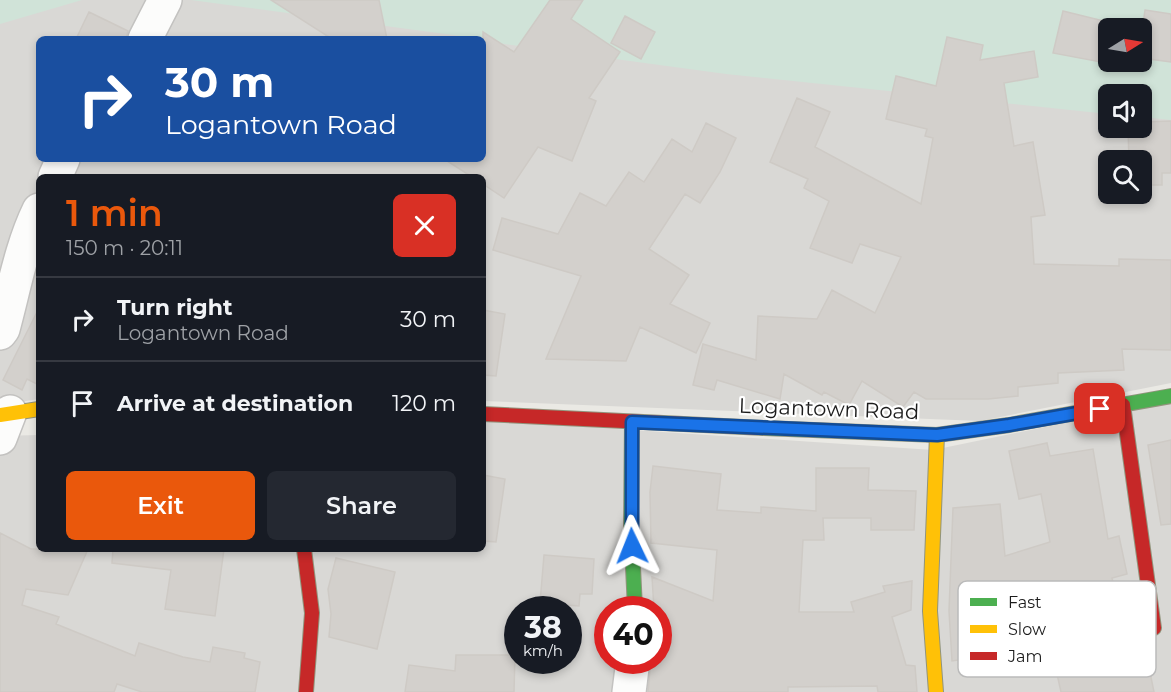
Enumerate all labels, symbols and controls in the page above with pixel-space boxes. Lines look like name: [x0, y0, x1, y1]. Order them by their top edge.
north arrow: [1098, 18, 1152, 72]
map controls: [1098, 18, 1152, 204]
text: 30 m: [165, 56, 274, 108]
icon: right: [66, 60, 144, 138]
button: sound: [1098, 84, 1152, 138]
text: Logantown Road: [165, 108, 397, 141]
button: search: [1098, 150, 1152, 204]
text: 1 min: [66, 191, 163, 235]
button: close: [393, 194, 456, 257]
text: 150 m · 20:11: [66, 236, 183, 260]
text: Turn right: [117, 294, 232, 321]
icon: right: [66, 303, 99, 336]
text: 30 m: [400, 306, 456, 333]
text: Logantown Road: [117, 321, 289, 345]
pin: [1074, 383, 1125, 434]
icon: arrive: [66, 387, 99, 420]
text: Arrive at destination: [117, 390, 353, 417]
text: 120 m: [392, 390, 456, 417]
icon: arrive: [1083, 392, 1116, 425]
street label: Logantown Road: [738, 393, 920, 424]
button: Exit: [66, 471, 255, 540]
button: Share: [267, 471, 456, 540]
position arrow: [600, 514, 664, 578]
legend: [958, 581, 1156, 677]
text: Fast: [1008, 593, 1042, 612]
speed limit sign: 40: [594, 596, 672, 674]
text: 38: [524, 609, 562, 646]
text: Slow: [1008, 620, 1046, 639]
text: km/h: [523, 641, 563, 660]
text: Jam: [1007, 647, 1042, 666]

